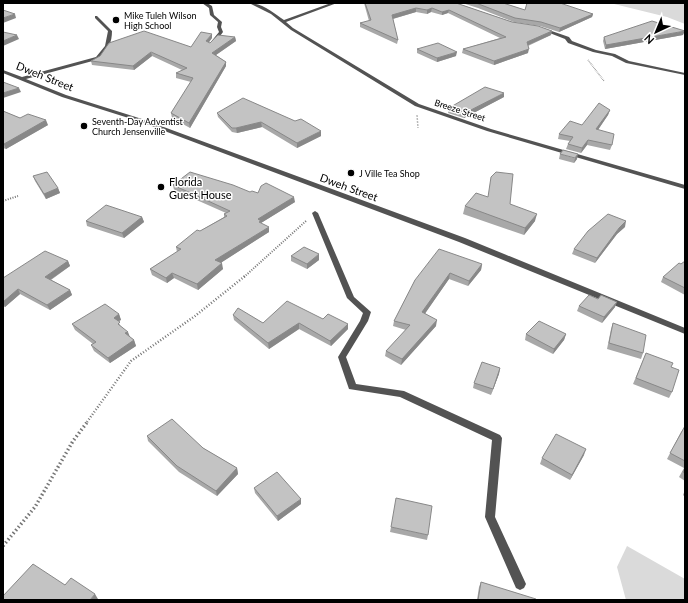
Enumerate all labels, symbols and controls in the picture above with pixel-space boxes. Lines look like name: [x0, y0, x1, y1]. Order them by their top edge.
place label: Mike Tuleh Wilson High School: [124, 10, 197, 31]
north arrow: [636, 12, 676, 52]
marker: Mike Tuleh Wilson High School: [111, 15, 121, 25]
text: N: [641, 32, 656, 47]
street label: Dweh Street: [14, 59, 76, 93]
street label: Breeze Street: [433, 97, 488, 124]
place label: Seventh-Day Adventist Church Jensenville: [92, 116, 184, 137]
marker: Seventh-Day Adventist Church Jensenville: [79, 121, 89, 131]
marker: J Ville Tea Shop: [346, 168, 356, 178]
place label: J Ville Tea Shop: [359, 168, 420, 179]
street label: Dweh Street: [318, 171, 380, 203]
place label: Florida Guest House: [169, 175, 232, 201]
marker: Florida Guest House: [156, 182, 166, 192]

